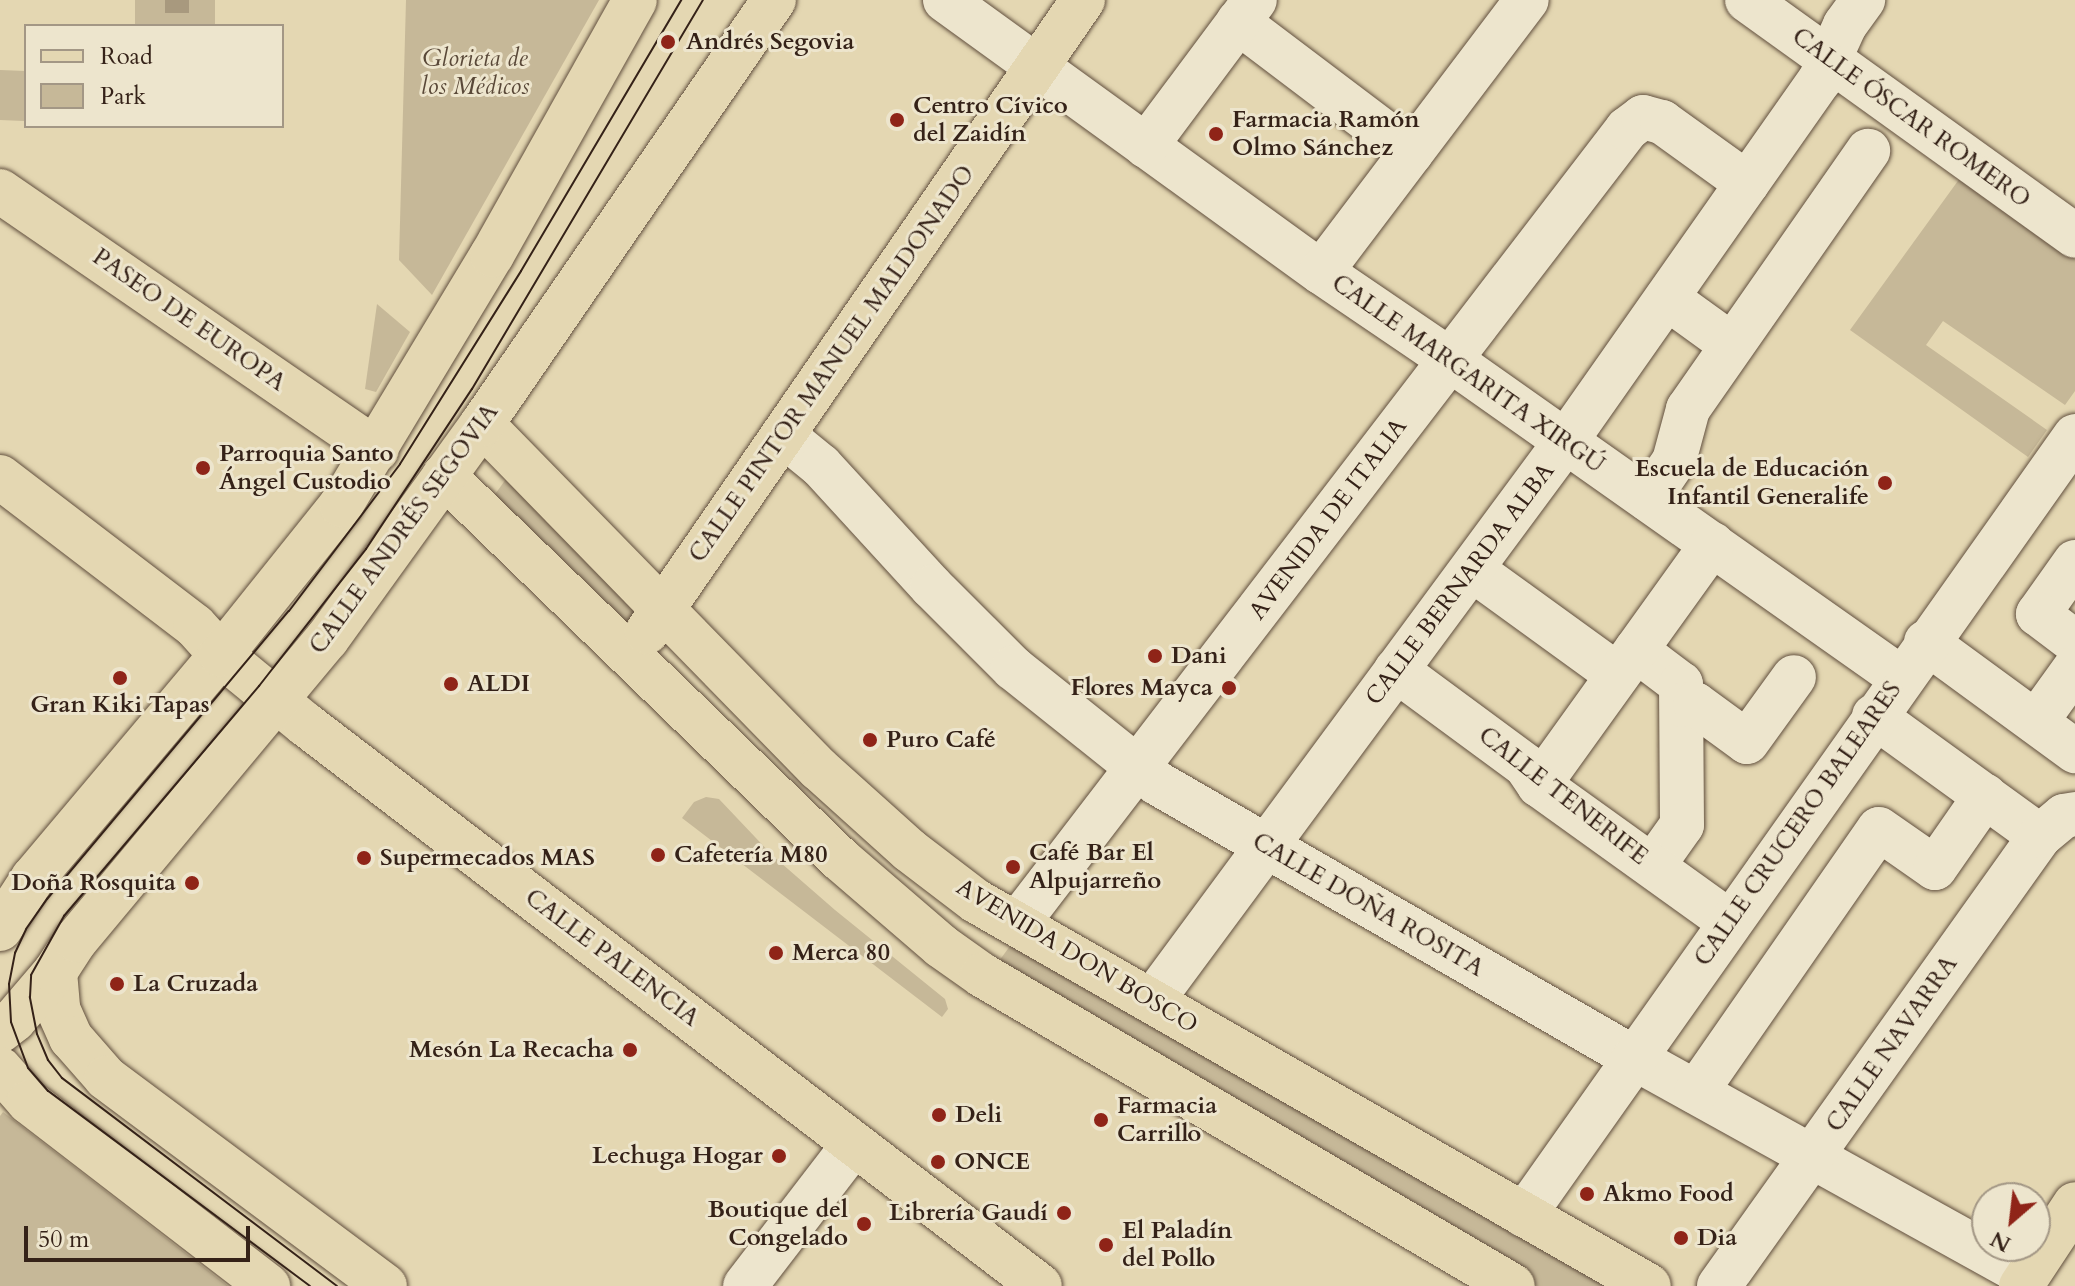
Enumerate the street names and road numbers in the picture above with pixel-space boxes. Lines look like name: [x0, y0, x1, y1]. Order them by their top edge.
street label: CALLE ÓSCAR ROMERO: [1786, 22, 2036, 214]
street label: CALLE PINTOR MANUEL MALDONADO: [683, 160, 981, 568]
street label: PASEO DE EUROPA: [87, 243, 291, 397]
street label: CALLE MARGARITA XIRGÚ: [1326, 269, 1610, 479]
street label: CALLE ANDRÉS SEGOVIA: [304, 398, 504, 660]
street label: AVENIDA DE ITALIA: [1243, 413, 1413, 625]
street label: CALLE BERNARDA ALBA: [1360, 457, 1560, 711]
street label: CALLE CRUCERO BALEARES: [1689, 676, 1907, 972]
street label: CALLE TENERIFE: [1473, 721, 1653, 871]
street label: CALLE DOÑA ROSITA: [1247, 827, 1489, 983]
street label: AVENIDA DON BOSCO: [951, 872, 1203, 1040]
street label: CALLE PALENCIA: [519, 883, 705, 1033]
street label: CALLE NAVARRA: [1820, 950, 1964, 1138]

